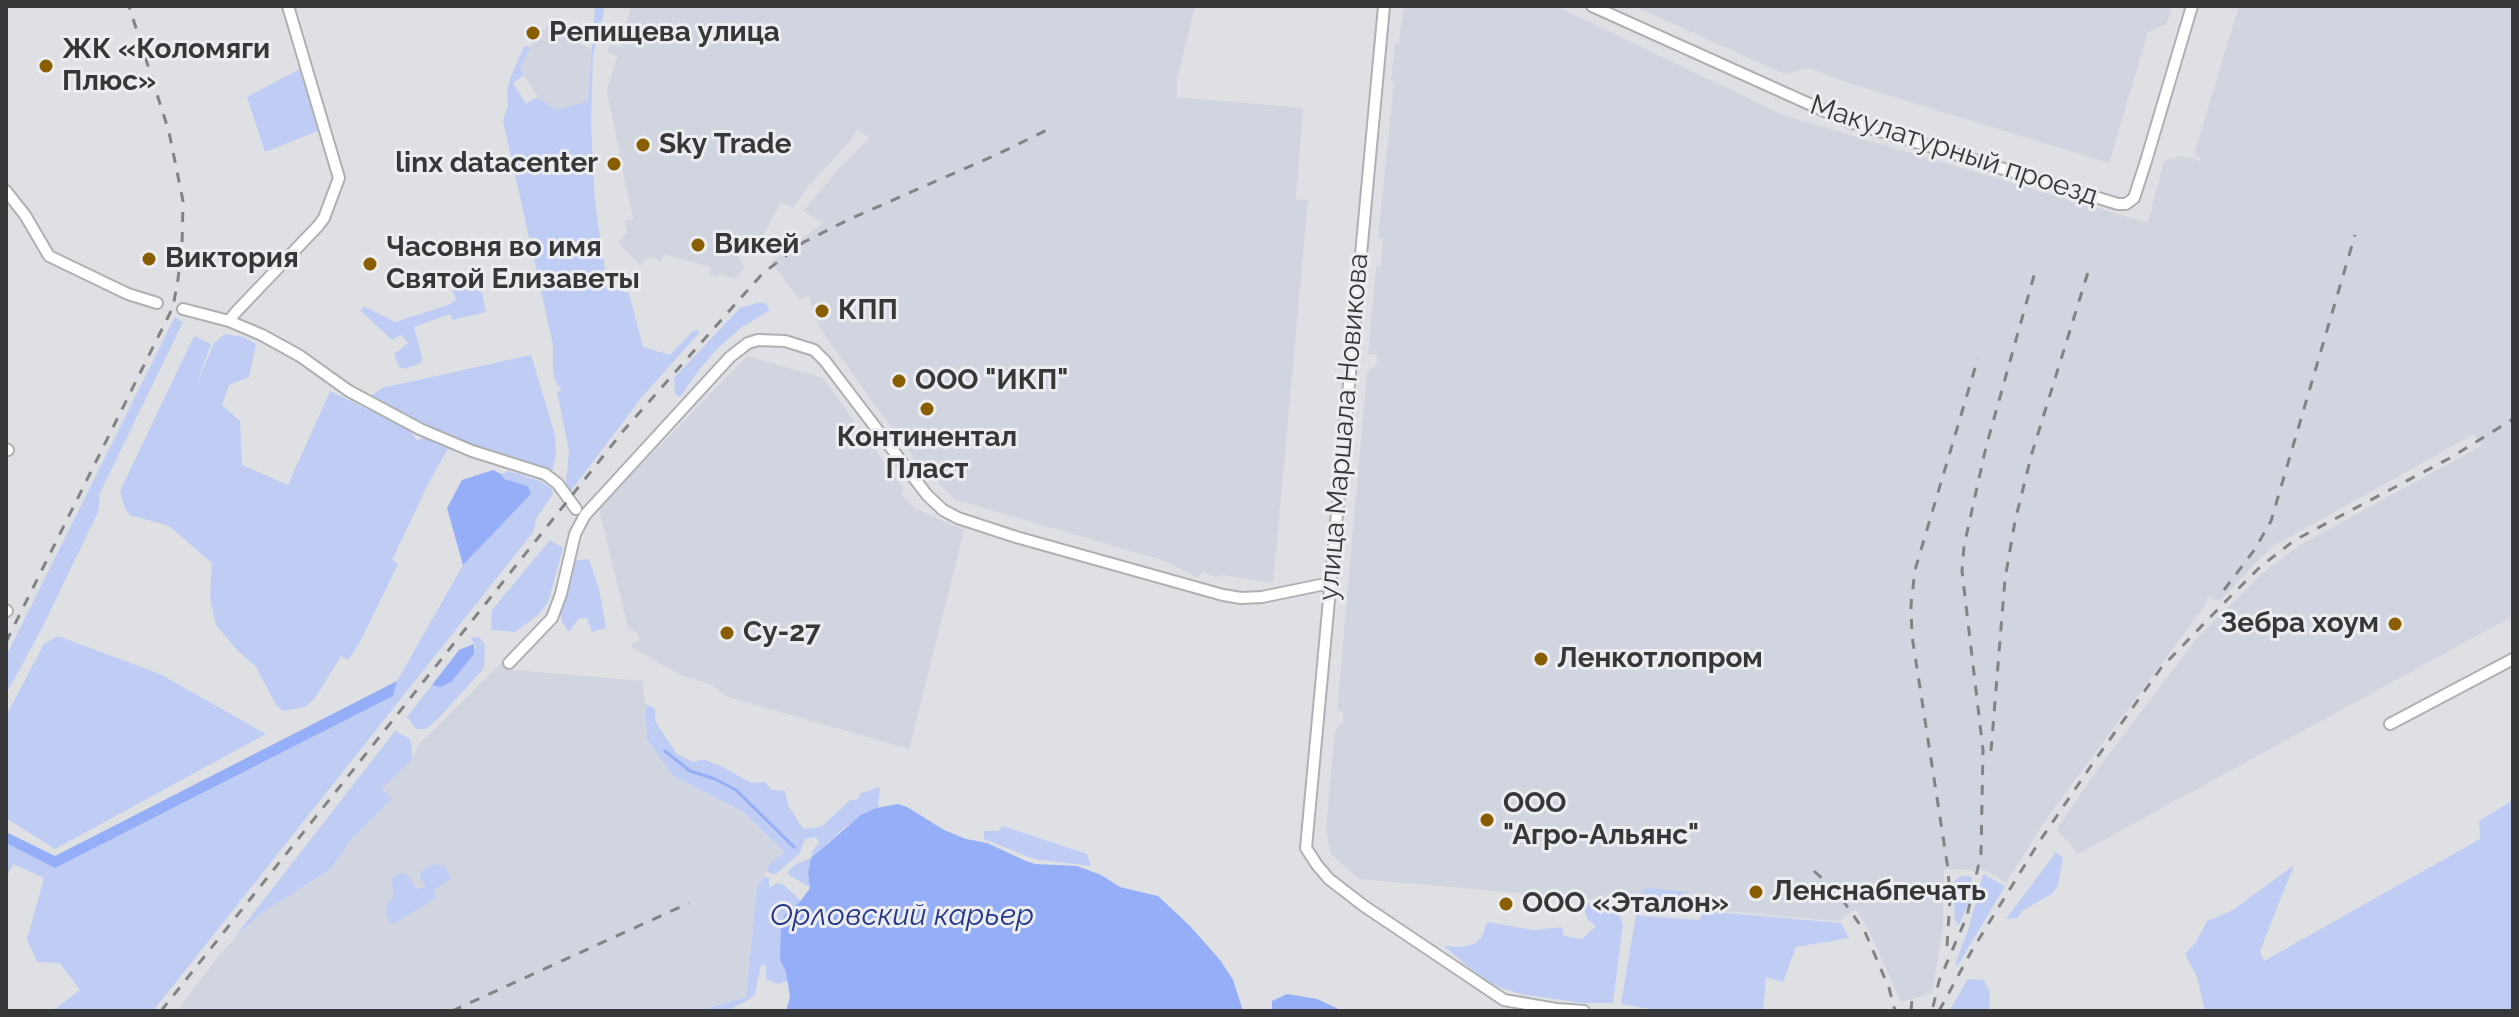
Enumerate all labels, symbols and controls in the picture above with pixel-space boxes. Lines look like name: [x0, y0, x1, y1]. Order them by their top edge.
place label: Репищева улица: [549, 16, 780, 50]
marker: Репищева улица: [524, 24, 542, 42]
place label: ЖК «Коломяги Плюс»: [62, 33, 270, 99]
marker: ЖК «Коломяги Плюс»: [37, 57, 55, 75]
street label: Макулатурный проезд: [1806, 89, 2102, 213]
place label: Sky Trade: [659, 128, 791, 162]
marker: Sky Trade: [634, 136, 652, 154]
place label: linx datacenter: [395, 147, 598, 181]
marker: linx datacenter: [605, 155, 623, 173]
place label: Викей: [714, 228, 799, 262]
place label: Часовня во имя Святой Елизаветы: [386, 231, 640, 297]
marker: Викей: [689, 236, 707, 254]
place label: Виктория: [165, 242, 299, 276]
marker: Виктория: [140, 250, 158, 268]
street label: улица Маршала Новикова: [1312, 252, 1376, 602]
marker: Часовня во имя Святой Елизаветы: [361, 255, 379, 273]
place label: КПП: [838, 294, 898, 328]
marker: КПП: [813, 302, 831, 320]
place label: ООО "ИКП": [915, 364, 1068, 398]
marker: ООО "ИКП": [890, 372, 908, 390]
marker: Континентал Пласт: [918, 400, 936, 418]
place label: Континентал Пласт: [837, 421, 1017, 487]
place label: Зебра хоум: [2220, 607, 2379, 641]
marker: Зебра хоум: [2386, 615, 2404, 633]
place label: Су-27: [743, 616, 821, 650]
marker: Су-27: [718, 624, 736, 642]
place label: Ленкотлопром: [1557, 642, 1763, 676]
marker: Ленкотлопром: [1532, 650, 1550, 668]
place label: ООО "Агро-Альянс": [1503, 787, 1699, 853]
marker: ООО "Агро-Альянс": [1478, 811, 1496, 829]
place label: Ленснабпечать: [1772, 875, 1986, 909]
marker: Ленснабпечать: [1747, 883, 1765, 901]
place label: ООО «Эталон»: [1522, 887, 1729, 921]
marker: ООО «Эталон»: [1497, 895, 1515, 913]
water label: Орловский карьер: [770, 898, 1034, 934]

